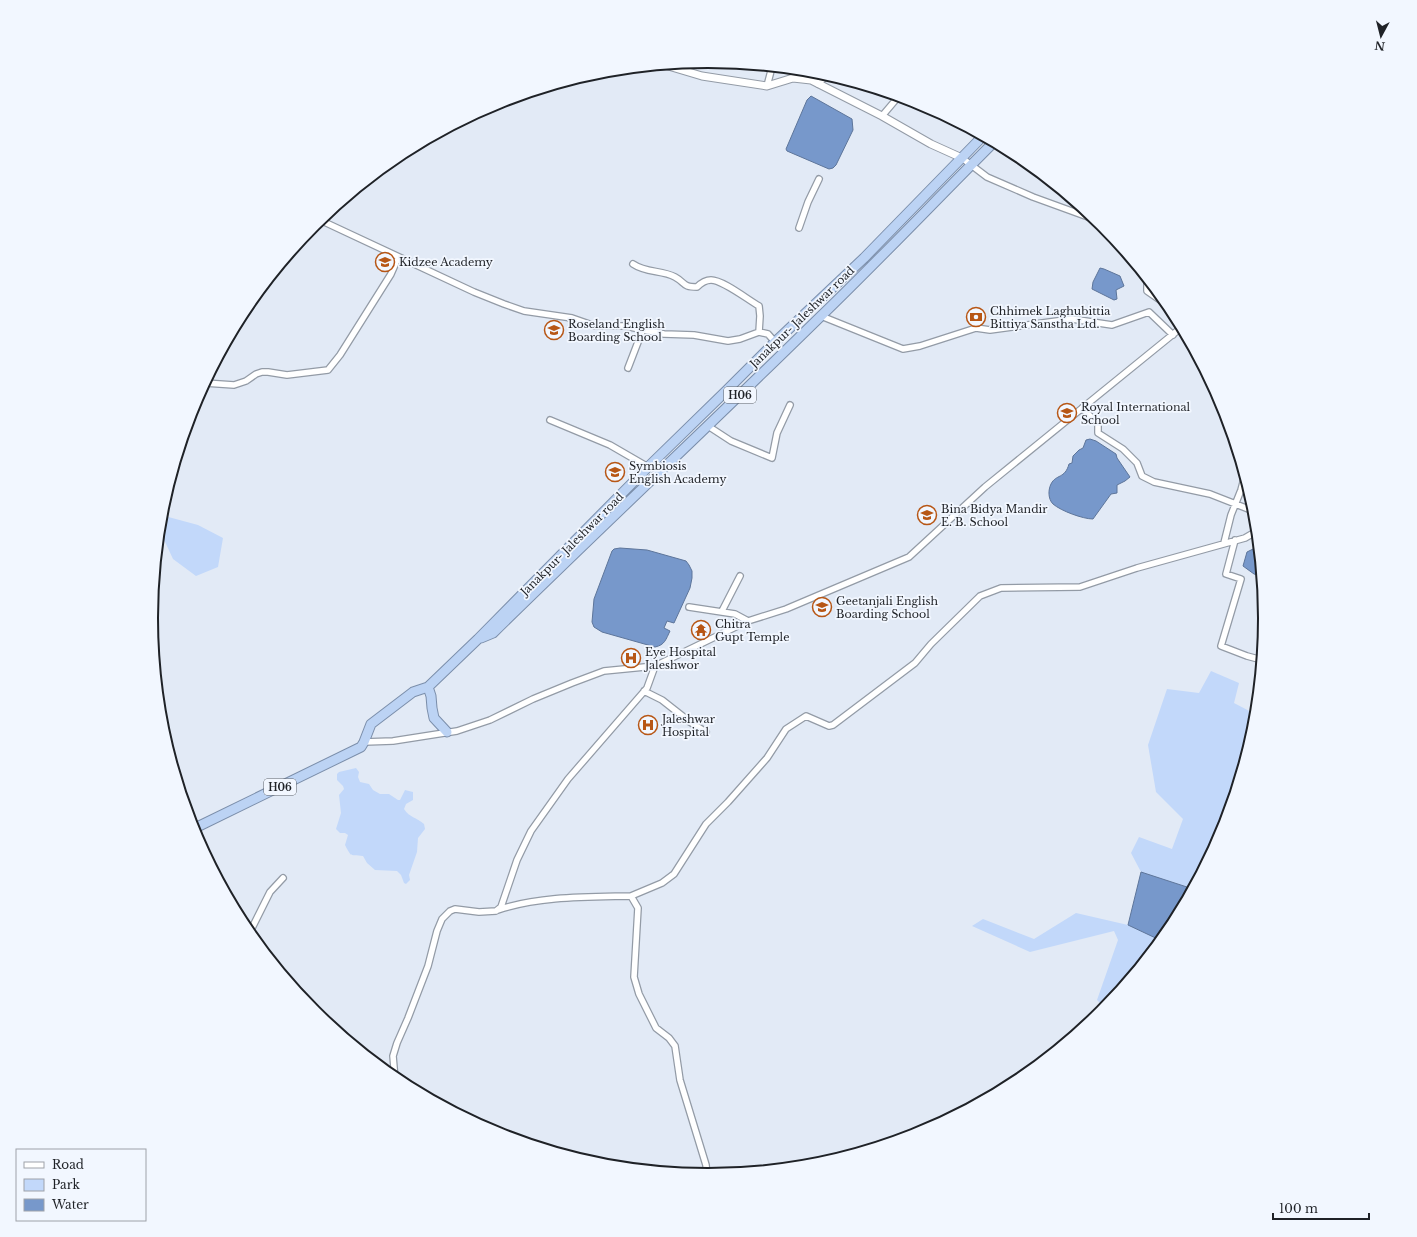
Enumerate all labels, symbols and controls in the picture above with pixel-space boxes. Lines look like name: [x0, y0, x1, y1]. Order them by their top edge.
north arrow: [1361, 16, 1401, 56]
text: N: [1373, 38, 1386, 54]
school or university icon: Kidzee Academy: [374, 251, 396, 273]
place label: Kidzee Academy: [399, 255, 493, 269]
street label: Janakpur- Jaleshwar road: [745, 263, 858, 372]
place label: Chhimek Laghubittia Bittiya Sanstha Ltd.: [990, 304, 1111, 331]
bank icon: Chhimek Laghubittia Bittiya Sanstha Ltd.: [965, 306, 987, 328]
place label: Roseland English Boarding School: [568, 317, 665, 344]
school or university icon: Roseland English Boarding School: [543, 319, 565, 341]
road number: H06: [724, 387, 756, 403]
place label: Royal International School: [1081, 400, 1191, 427]
school or university icon: Royal International School: [1056, 402, 1078, 424]
place label: Symbiosis English Academy: [629, 459, 726, 486]
school or university icon: Symbiosis English Academy: [604, 461, 626, 483]
street label: Janakpur- Jaleshwar road: [516, 489, 627, 600]
place label: Bina Bidya Mandir E. B. School: [941, 502, 1048, 529]
school or university icon: Bina Bidya Mandir E. B. School: [916, 504, 938, 526]
place label: Geetanjali English Boarding School: [836, 594, 938, 621]
school or university icon: Geetanjali English Boarding School: [811, 596, 833, 618]
place label: Chitra Gupt Temple: [715, 617, 790, 644]
temple icon: Chitra Gupt Temple: [690, 619, 712, 641]
place label: Eye Hospital Jaleshwor: [643, 645, 717, 672]
hospital icon: Eye Hospital Jaleshwor: [620, 647, 642, 669]
place label: Jaleshwar Hospital: [660, 712, 716, 739]
hospital icon: Jaleshwar Hospital: [637, 714, 659, 736]
road number: H06: [264, 779, 296, 795]
legend: [16, 1149, 146, 1221]
text: Road: [52, 1157, 84, 1172]
text: Park: [52, 1177, 80, 1192]
scale bar: [1273, 1195, 1369, 1221]
text: Water: [51, 1197, 89, 1212]
text: 100 m: [1279, 1201, 1318, 1216]

